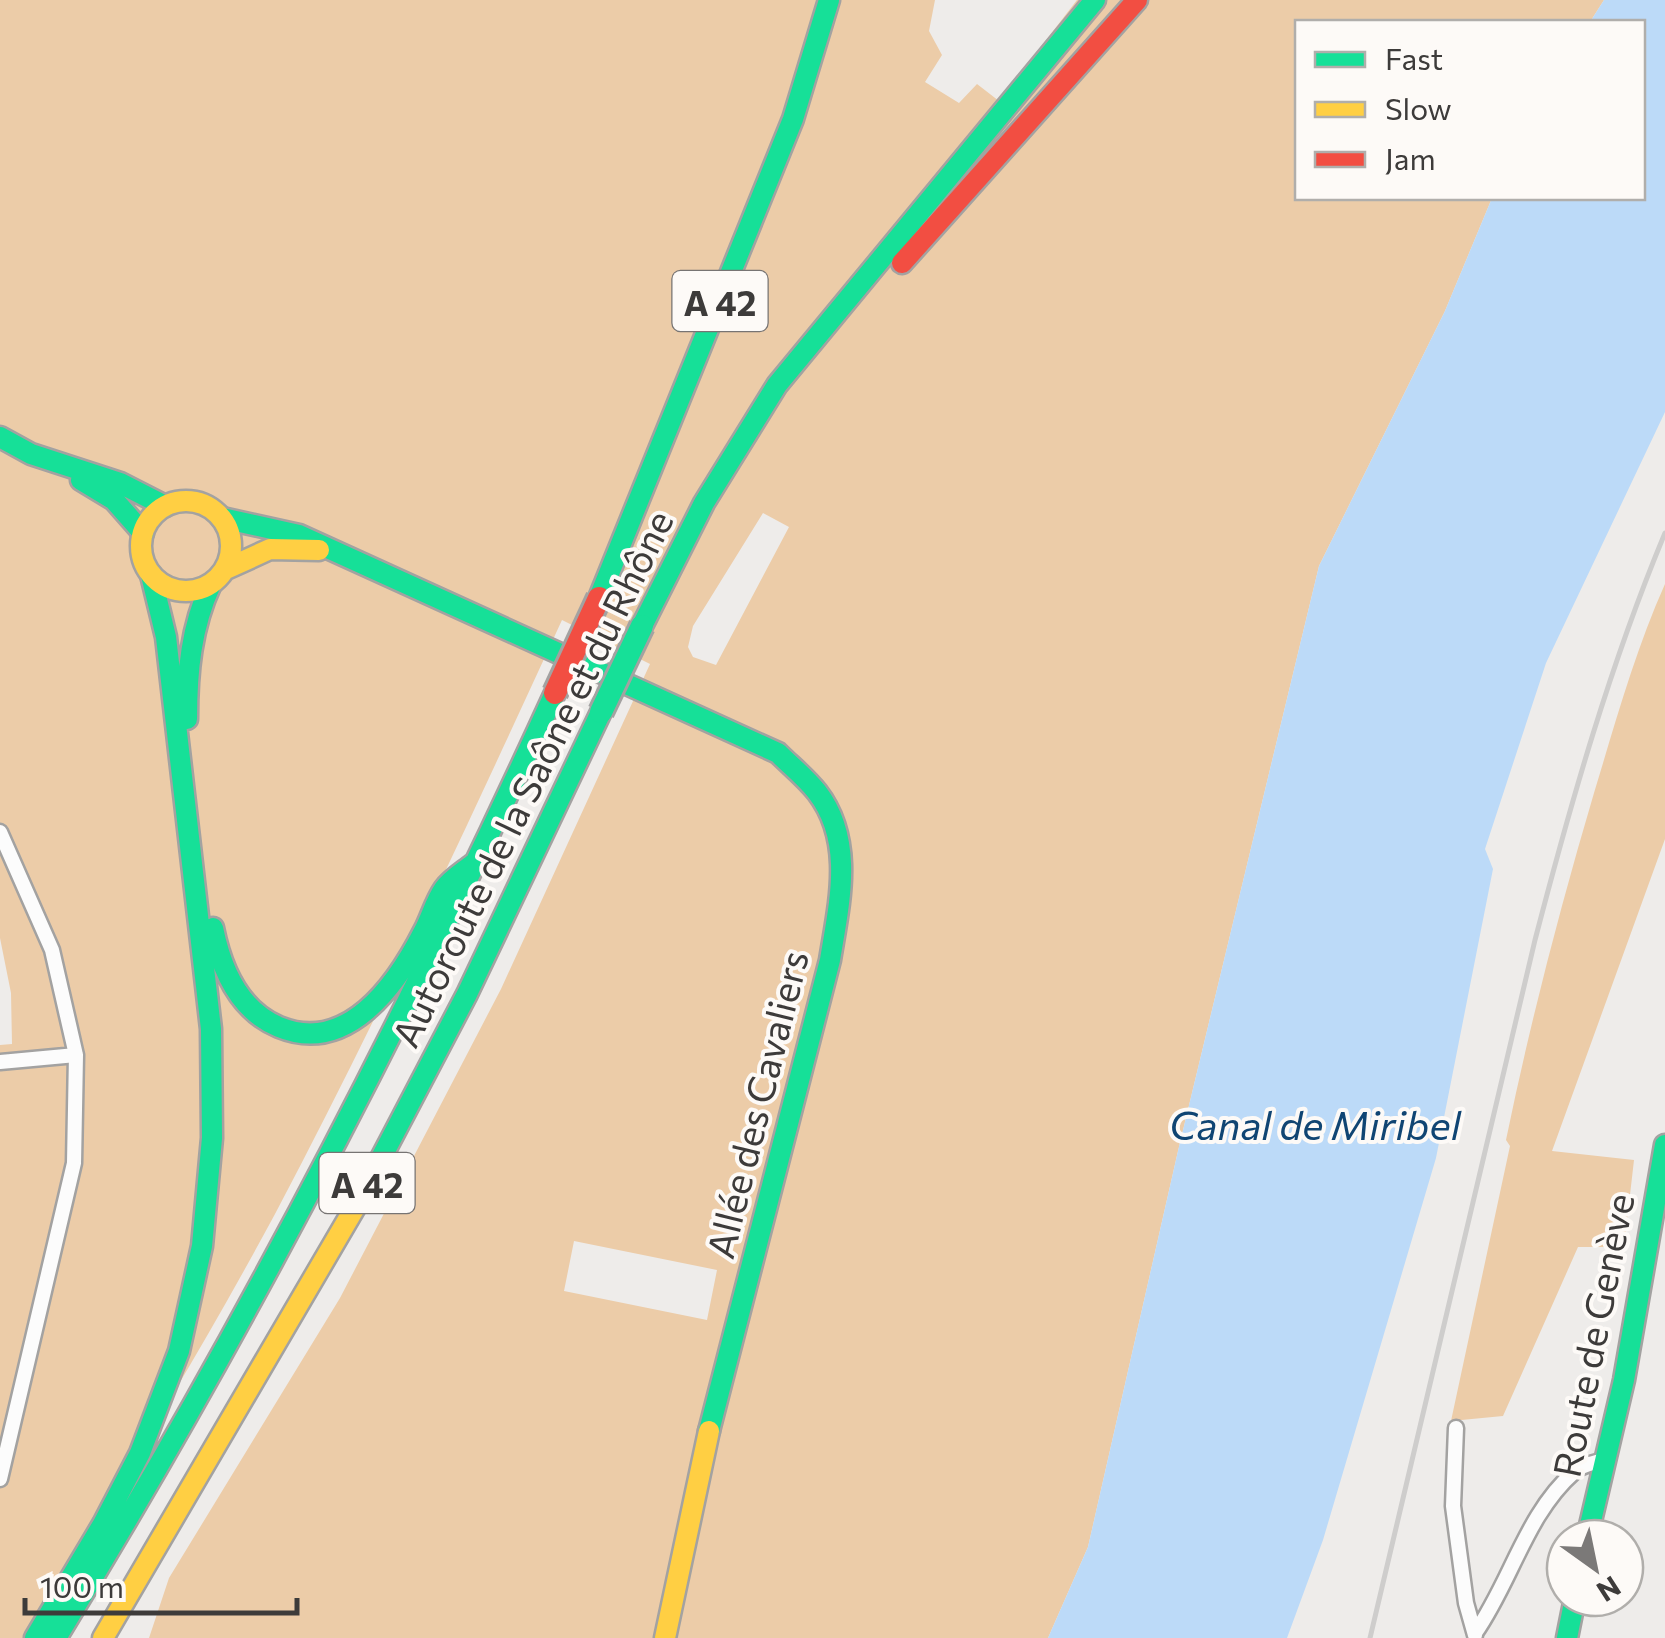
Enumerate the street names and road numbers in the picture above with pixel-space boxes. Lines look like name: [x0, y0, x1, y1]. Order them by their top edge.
road number: A 42: [672, 271, 768, 331]
street label: Autoroute de la Saône et du Rhône: [380, 502, 682, 1054]
street label: Allée des Cavaliers: [695, 945, 817, 1263]
road number: A 42: [320, 1153, 414, 1213]
street label: Route de Genève: [1541, 1189, 1643, 1481]

